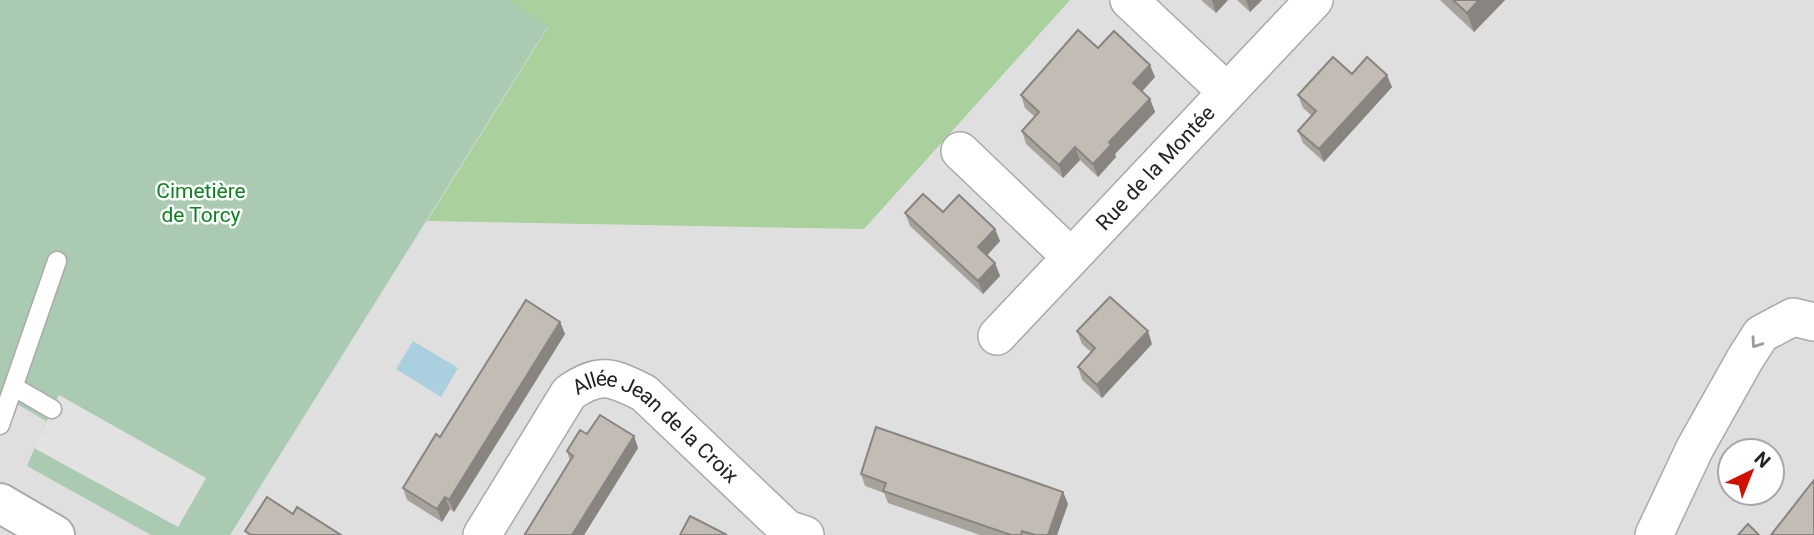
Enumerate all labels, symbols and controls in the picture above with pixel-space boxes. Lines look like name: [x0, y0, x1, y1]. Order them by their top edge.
street label: Rue de la Montée: [1091, 101, 1220, 235]
park label: Cimetière de Torcy: [156, 179, 246, 227]
one-way arrow: [1752, 335, 1764, 348]
street label: Allée Jean de la Croix: [568, 366, 743, 488]
north arrow: [1716, 437, 1786, 507]
text: N: [1750, 447, 1775, 473]

